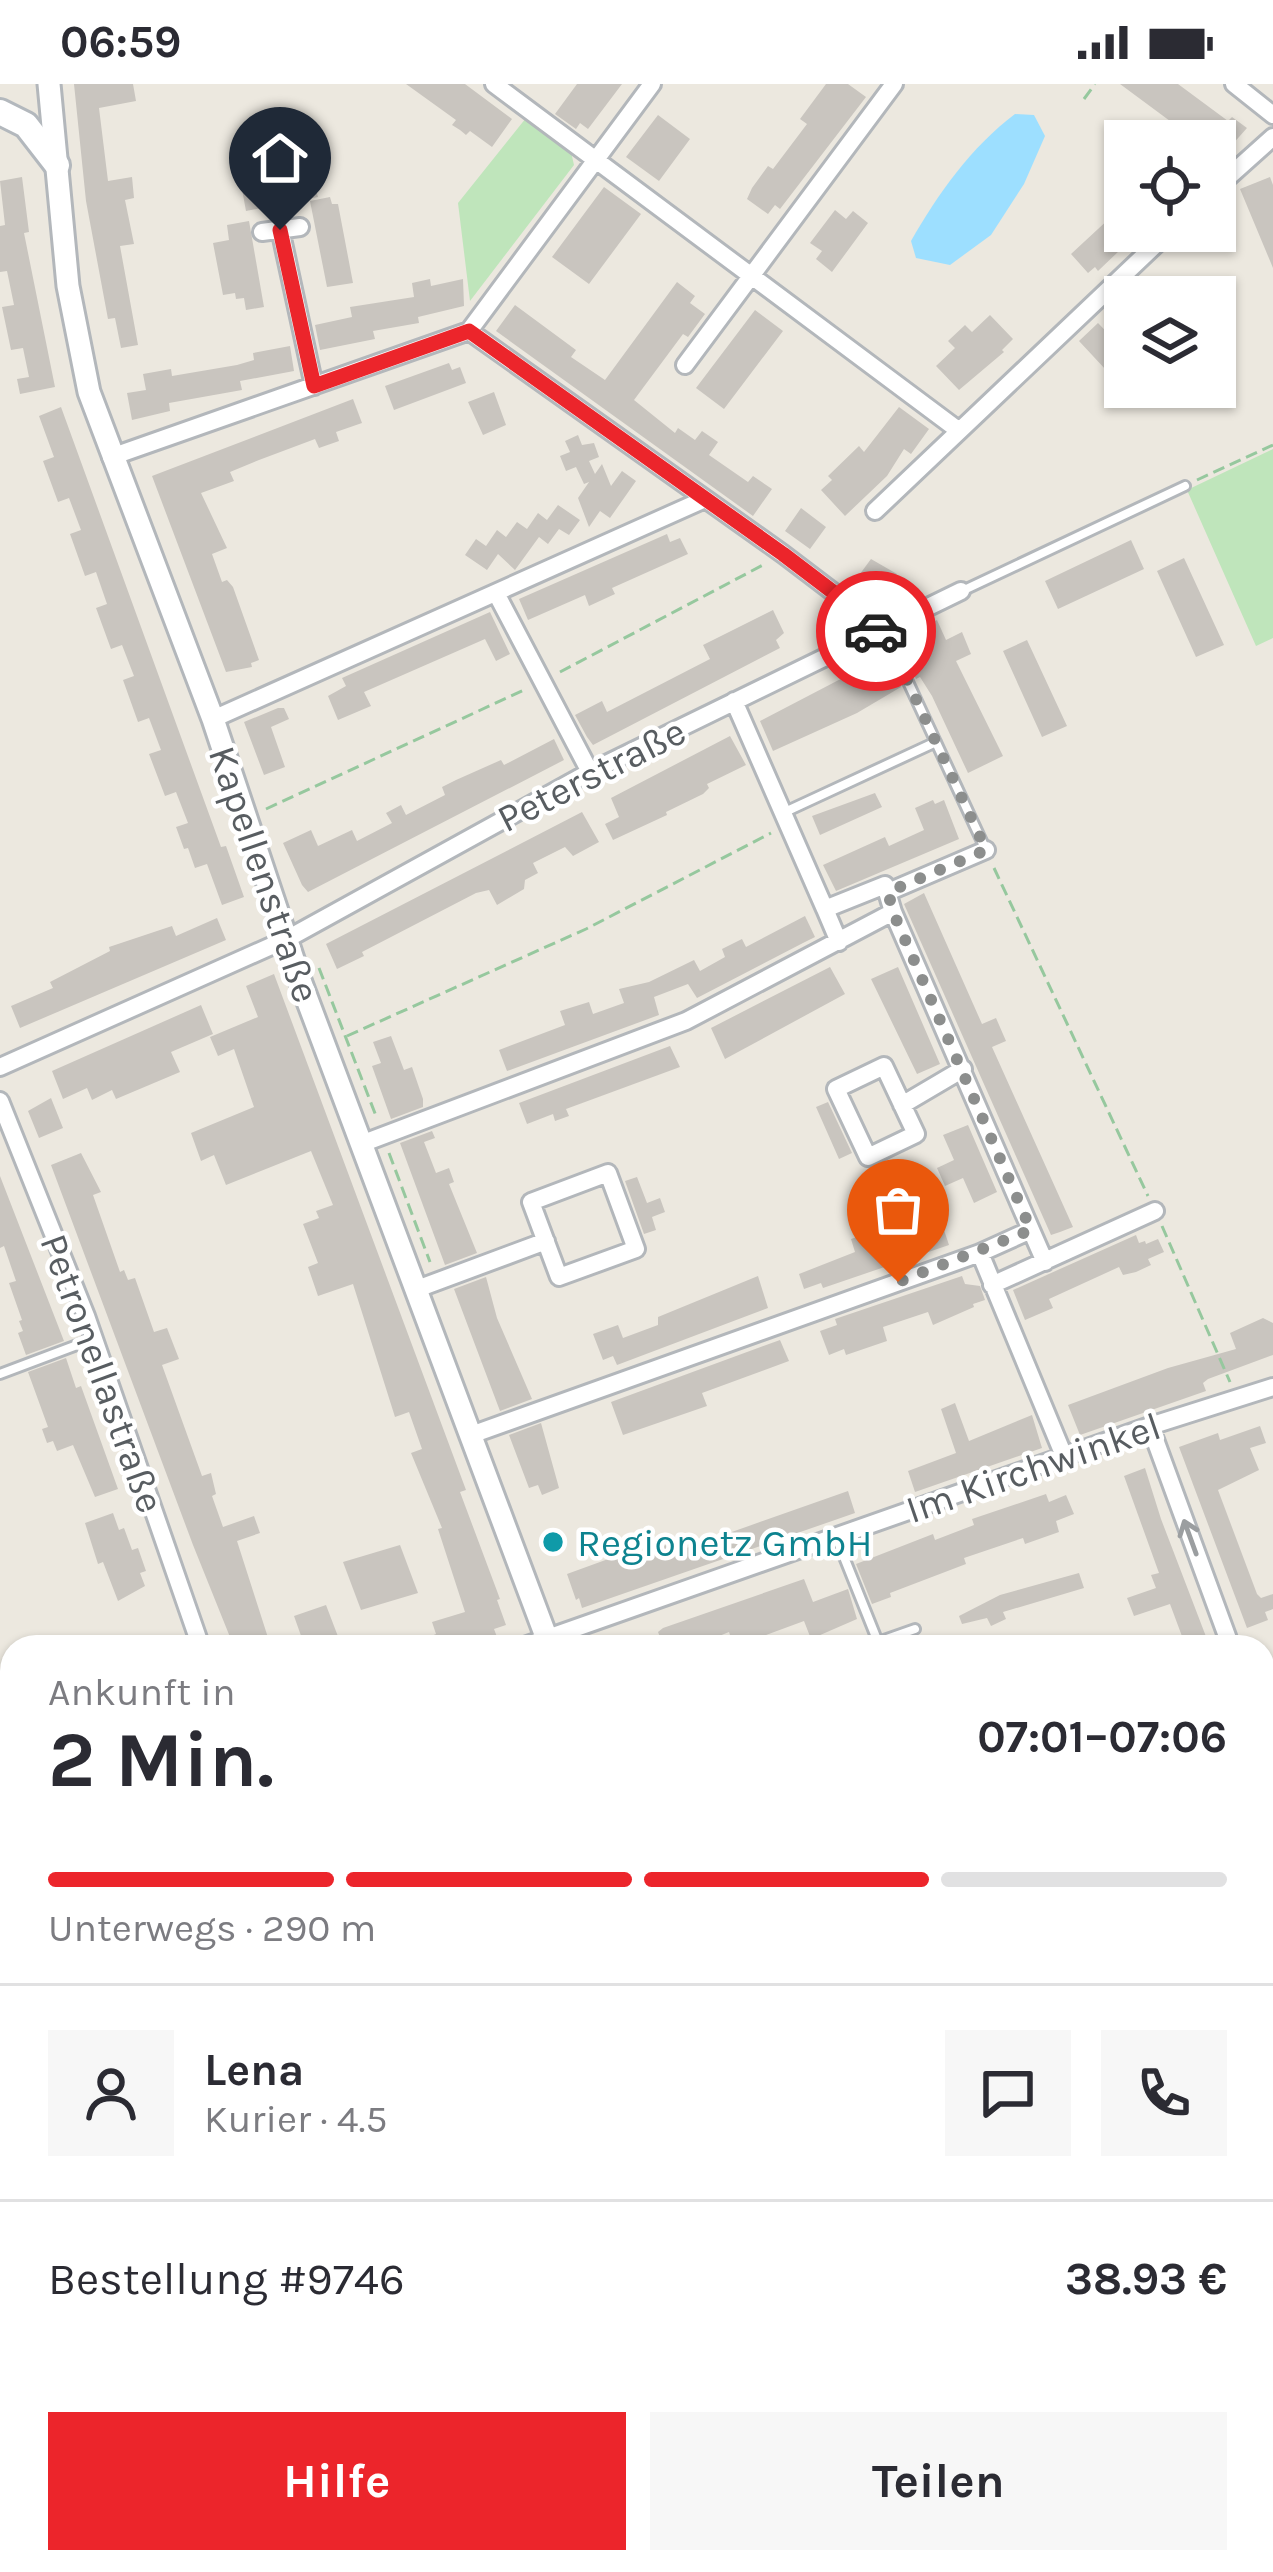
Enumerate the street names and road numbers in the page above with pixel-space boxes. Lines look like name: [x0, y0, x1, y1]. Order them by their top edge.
street label: Peterstraße: [490, 708, 693, 842]
street label: Kapellenstraße: [199, 740, 329, 1009]
street label: Petronellastraße: [30, 1228, 174, 1519]
street label: Im Kirchwinkel: [900, 1403, 1167, 1533]

